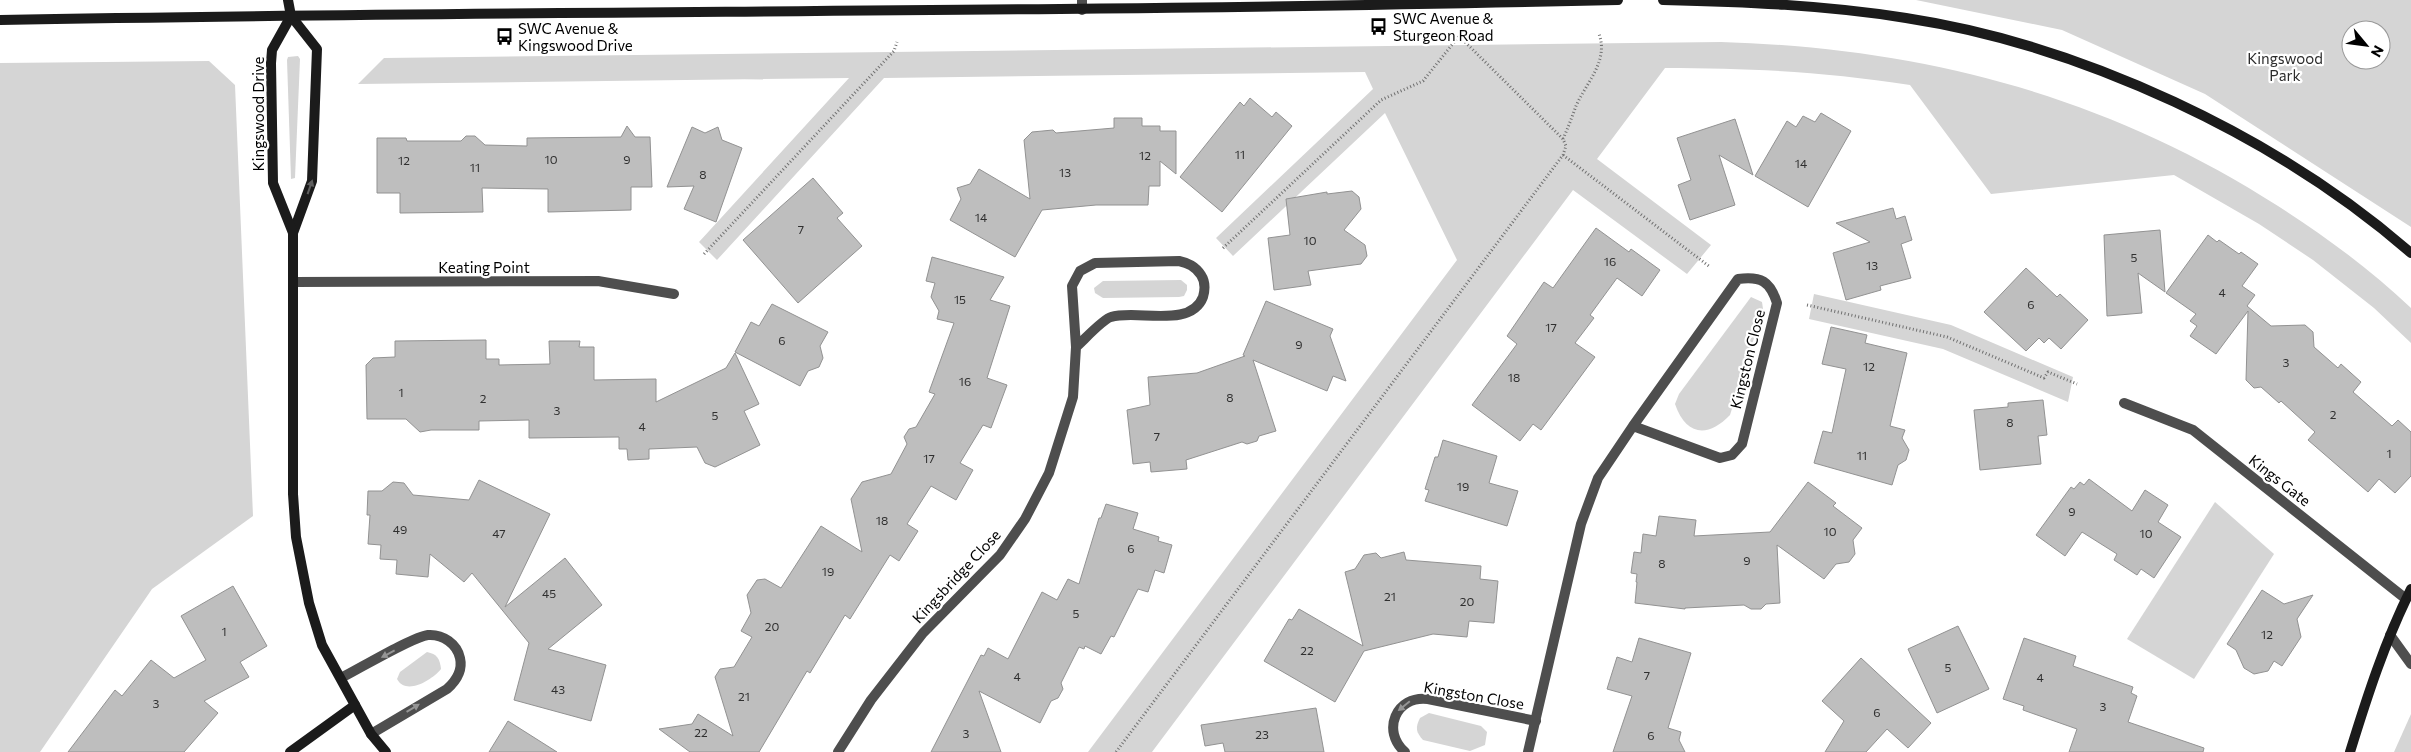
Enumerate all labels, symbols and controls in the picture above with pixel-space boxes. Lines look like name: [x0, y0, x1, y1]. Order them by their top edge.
place label: SWC Avenue & Sturgeon Road: [1393, 9, 1494, 44]
bus stop icon: SWC Avenue & Sturgeon Road: [1369, 17, 1389, 37]
place label: SWC Avenue & Kingswood Drive: [518, 19, 633, 54]
north arrow: [2341, 20, 2391, 70]
bus stop icon: SWC Avenue & Kingswood Drive: [494, 27, 514, 47]
text: N: [2368, 43, 2388, 60]
park label: Kingswood Park: [2247, 49, 2323, 84]
street label: Kingswood Drive: [249, 57, 267, 171]
house number: 11: [1235, 147, 1245, 161]
house number: 12: [1139, 148, 1151, 162]
house number: 10: [545, 152, 558, 166]
house number: 9: [623, 152, 631, 166]
house number: 12: [398, 153, 410, 167]
house number: 14: [1795, 156, 1807, 170]
house number: 11: [470, 160, 480, 174]
house number: 13: [1059, 165, 1071, 179]
house number: 8: [699, 167, 707, 181]
one-way arrow: [306, 179, 314, 194]
house number: 14: [975, 210, 987, 224]
house number: 7: [798, 222, 804, 236]
house number: 10: [1304, 233, 1317, 247]
house number: 5: [2131, 250, 2138, 264]
house number: 16: [1604, 254, 1616, 268]
street label: Keating Point: [438, 258, 530, 276]
house number: 13: [1866, 258, 1878, 272]
house number: 4: [2218, 285, 2226, 299]
house number: 15: [954, 292, 966, 306]
house number: 6: [2027, 297, 2035, 311]
street label: Kingston Close: [1726, 307, 1768, 410]
house number: 17: [1545, 320, 1557, 334]
house number: 6: [778, 333, 786, 347]
house number: 9: [1295, 337, 1303, 351]
house number: 3: [2283, 355, 2290, 369]
house number: 12: [1863, 359, 1875, 373]
house number: 18: [1508, 370, 1520, 384]
house number: 16: [959, 374, 971, 388]
house number: 1: [398, 385, 404, 399]
house number: 8: [1226, 390, 1234, 404]
house number: 2: [480, 391, 487, 405]
house number: 3: [554, 403, 561, 417]
house number: 2: [2330, 407, 2337, 421]
house number: 5: [712, 408, 719, 422]
house number: 8: [2006, 415, 2014, 429]
house number: 4: [638, 419, 646, 433]
house number: 7: [1154, 429, 1160, 443]
house number: 1: [2386, 446, 2392, 460]
house number: 11: [1857, 448, 1867, 462]
street label: Kings Gate: [2246, 450, 2314, 510]
house number: 17: [923, 451, 935, 465]
house number: 19: [1457, 479, 1469, 493]
house number: 9: [2068, 504, 2076, 518]
house number: 18: [876, 513, 888, 527]
house number: 49: [393, 522, 407, 536]
house number: 10: [1824, 524, 1837, 538]
street label: Kingsbridge Close: [908, 525, 1004, 626]
house number: 47: [492, 526, 506, 540]
house number: 10: [2140, 526, 2153, 540]
house number: 6: [1127, 541, 1135, 555]
house number: 9: [1743, 553, 1751, 567]
house number: 8: [1658, 556, 1666, 570]
house number: 19: [822, 564, 834, 578]
house number: 45: [542, 586, 556, 600]
house number: 21: [1384, 589, 1396, 603]
house number: 20: [1460, 594, 1474, 608]
house number: 5: [1073, 606, 1080, 620]
house number: 20: [765, 619, 779, 633]
house number: 1: [221, 624, 227, 638]
house number: 12: [2261, 627, 2273, 641]
house number: 22: [1300, 643, 1314, 657]
one-way arrow: [381, 650, 395, 658]
house number: 5: [1945, 660, 1952, 674]
house number: 7: [1644, 668, 1650, 682]
house number: 4: [1013, 669, 1021, 683]
house number: 4: [2036, 670, 2044, 684]
street label: Kingston Close: [1422, 677, 1526, 713]
house number: 43: [551, 682, 565, 696]
house number: 21: [738, 689, 750, 703]
house number: 3: [153, 696, 160, 710]
house number: 3: [2100, 699, 2107, 713]
one-way arrow: [1398, 700, 1411, 711]
one-way arrow: [406, 704, 419, 713]
house number: 6: [1873, 705, 1881, 719]
house number: 22: [694, 725, 708, 739]
house number: 3: [963, 726, 970, 740]
house number: 23: [1255, 727, 1269, 741]
house number: 6: [1647, 728, 1655, 742]

